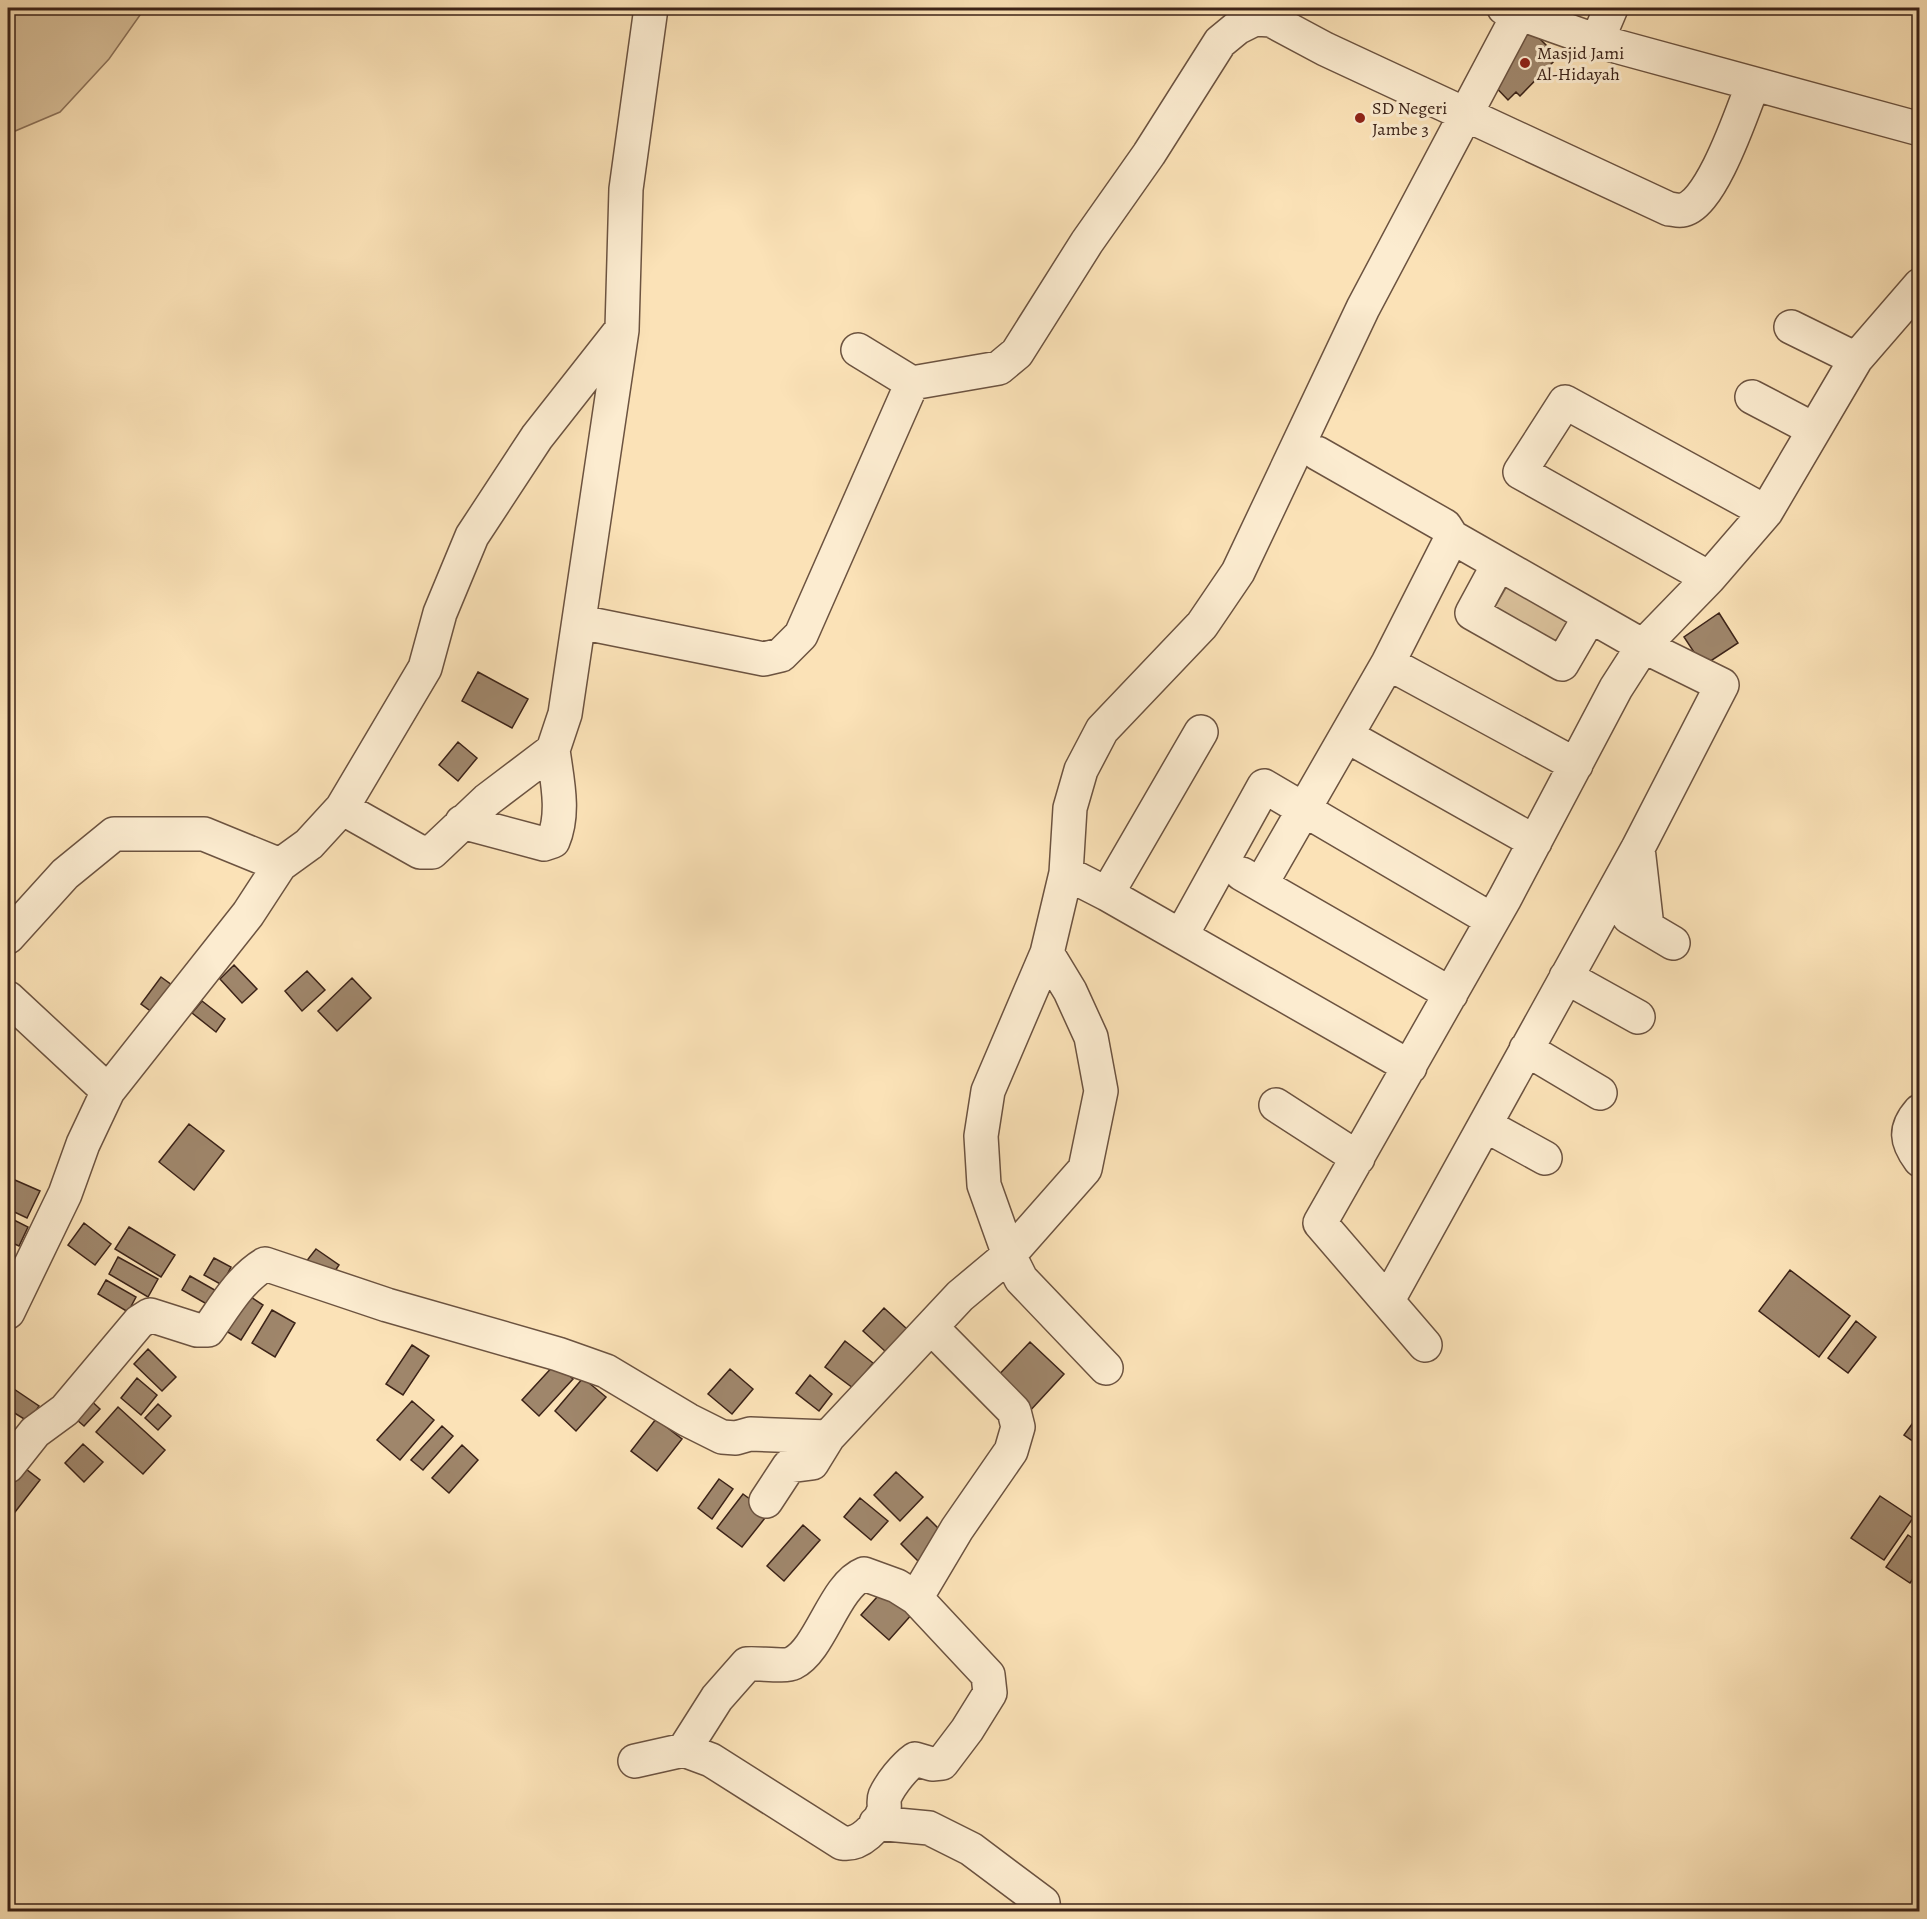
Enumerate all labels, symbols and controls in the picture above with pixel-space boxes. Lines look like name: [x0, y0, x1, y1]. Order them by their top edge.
place label: Masjid Jami Al-Hidayah: [1536, 41, 1624, 86]
marker: Masjid Jami Al-Hidayah: [1518, 56, 1532, 70]
place label: SD Negeri Jambe 3: [1372, 96, 1447, 141]
marker: SD Negeri Jambe 3: [1353, 111, 1367, 125]

